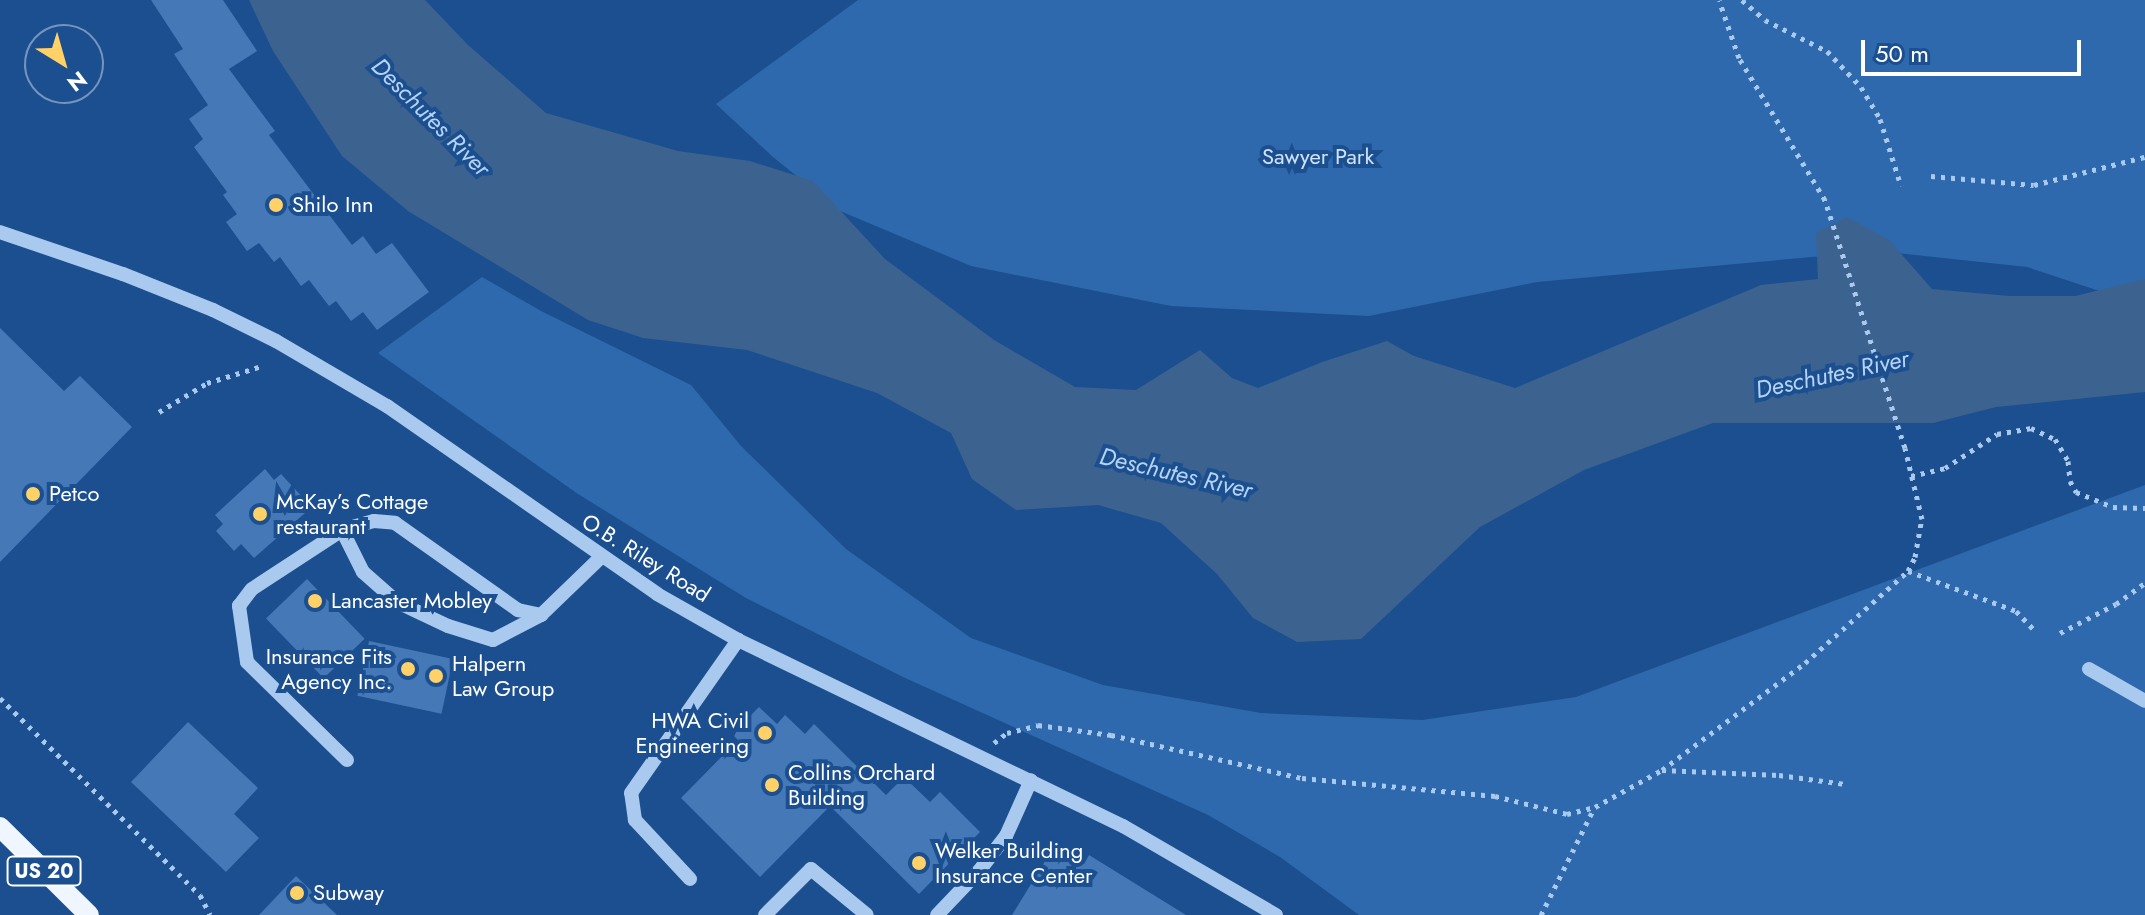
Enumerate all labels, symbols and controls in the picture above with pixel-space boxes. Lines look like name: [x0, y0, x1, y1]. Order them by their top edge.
north arrow: [24, 24, 104, 104]
scale bar: [1865, 24, 2085, 74]
text: 50 m: [1875, 36, 1929, 71]
water label: Deschutes River: [366, 52, 496, 182]
text: N: [61, 64, 94, 100]
park label: Sawyer Park: [1262, 144, 1374, 170]
place label: Shilo Inn: [292, 192, 373, 218]
marker: Shilo Inn: [267, 196, 285, 214]
water label: Deschutes River: [1753, 344, 1911, 404]
water label: Deschutes River: [1097, 441, 1255, 505]
place label: Petco: [49, 481, 100, 507]
marker: Petco: [24, 485, 42, 503]
place label: McKay’s Cottage restaurant: [276, 488, 428, 540]
marker: McKay’s Cottage restaurant: [251, 505, 269, 523]
street label: O.B. Riley Road: [577, 508, 715, 608]
place label: Lancaster Mobley: [331, 588, 492, 614]
marker: Lancaster Mobley: [306, 592, 324, 610]
place label: Insurance Fits Agency Inc.: [266, 643, 392, 694]
place label: Halpern Law Group: [452, 650, 554, 702]
marker: Insurance Fits Agency Inc.: [399, 660, 417, 678]
marker: Halpern Law Group: [427, 667, 445, 685]
place label: HWA Civil Engineering: [636, 707, 749, 758]
marker: HWA Civil Engineering: [756, 724, 774, 742]
place label: Collins Orchard Building: [788, 759, 935, 810]
marker: Collins Orchard Building: [763, 776, 781, 794]
place label: Welker Building Insurance Center: [935, 837, 1093, 888]
marker: Welker Building Insurance Center: [910, 854, 928, 872]
road number: US 20: [6, 855, 82, 887]
place label: Subway: [313, 880, 384, 906]
marker: Subway: [288, 884, 306, 902]

